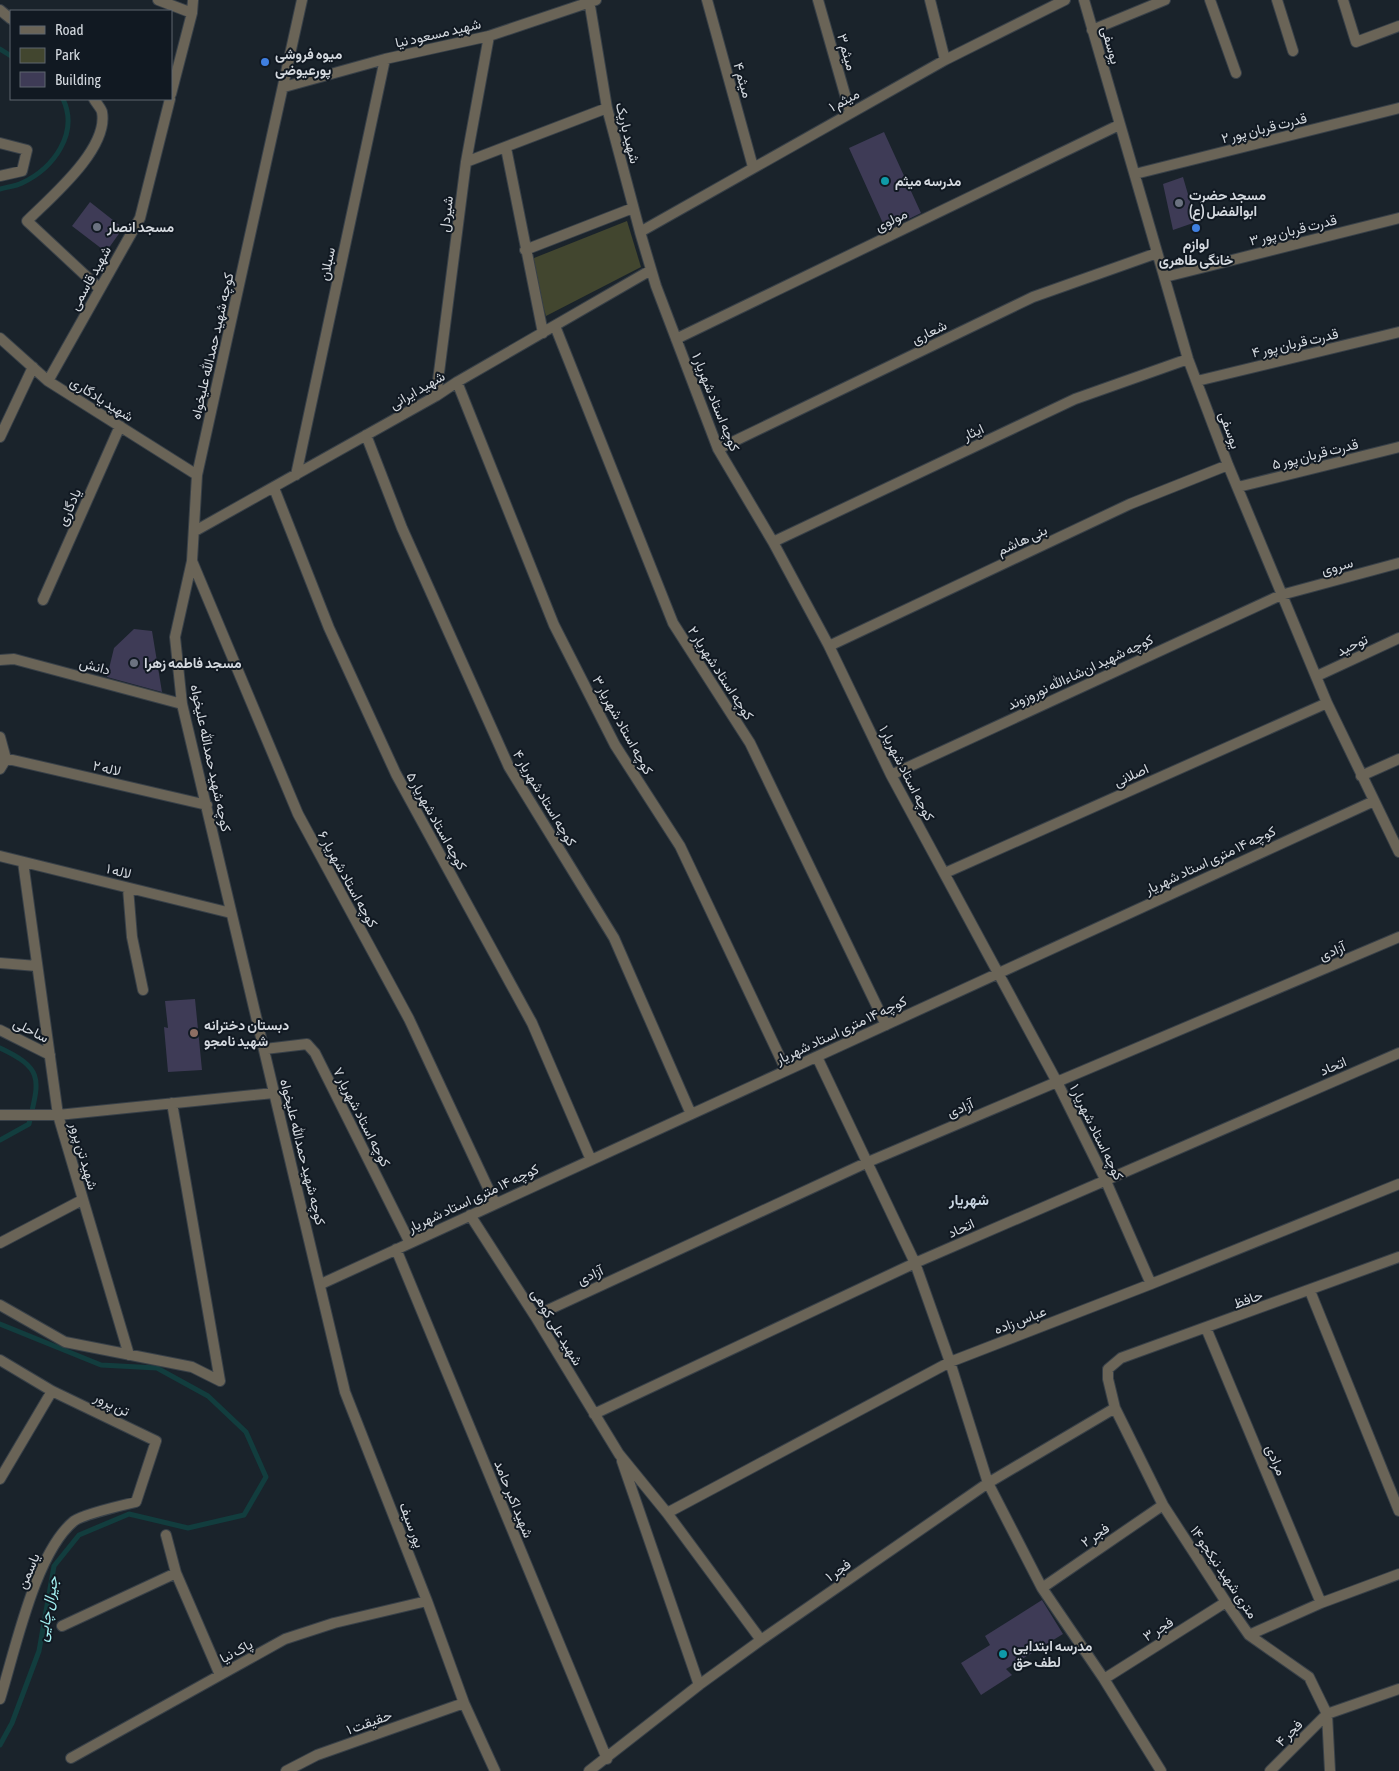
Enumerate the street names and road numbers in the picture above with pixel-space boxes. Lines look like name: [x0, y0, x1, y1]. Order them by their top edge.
street label: شهید مسعود نیا: [394, 15, 483, 52]
street label: یوسفی: [1097, 24, 1124, 66]
street label: میثم ۳: [833, 32, 860, 73]
street label: میثم ۴: [729, 60, 756, 100]
street label: میثم ۱: [826, 85, 863, 116]
street label: شهید باریک: [612, 101, 643, 166]
street label: قدرت قربان پور ۲: [1220, 110, 1309, 148]
street label: شیردل: [436, 195, 458, 233]
street label: مولوی: [872, 205, 910, 236]
street label: قدرت قربان پور ۳: [1248, 211, 1339, 251]
street label: شهید قاسمی: [66, 243, 115, 313]
street label: سبلان: [316, 246, 339, 282]
street label: کوچه شهید حمدالله علیخواه: [187, 271, 239, 421]
street label: شعاری: [909, 317, 950, 348]
street label: قدرت قربان پور ۴: [1250, 325, 1340, 363]
street label: کوچه استاد شهریار ۱: [687, 350, 743, 454]
street label: شهید ایرانی: [386, 368, 448, 413]
street label: شهید یادگاری: [67, 373, 137, 426]
street label: یوسفی: [1215, 409, 1244, 451]
street label: ایثار: [959, 420, 987, 445]
street label: قدرت قربان پور ۵: [1270, 436, 1360, 474]
street label: یادگاری: [54, 486, 85, 529]
street label: بنی هاشم: [995, 522, 1050, 559]
street label: سروی: [1319, 554, 1355, 579]
street label: کوچه استاد شهریار ۲: [683, 623, 757, 724]
street label: کوچه شهید ان‌شاءالله نوروزوند: [1004, 631, 1156, 715]
street label: توحید: [1334, 631, 1371, 660]
street label: دانش: [78, 654, 112, 679]
street label: کوچه استاد شهریار ۳: [588, 673, 657, 778]
street label: کوچه شهید حمدالله علیخواه: [186, 683, 234, 834]
street label: کوچه استاد شهریار ۱: [874, 723, 938, 824]
street label: کوچه استاد شهریار ۴: [508, 747, 580, 850]
street label: لاله ۲: [91, 757, 123, 779]
street label: اصلانی: [1111, 760, 1151, 791]
street label: کوچه استاد شهریار ۵: [402, 769, 471, 874]
street label: کوچه ۱۴ متری استاد شهریار: [1141, 823, 1279, 900]
street label: کوچه استاد شهریار ۶: [313, 828, 381, 931]
street label: لاله ۱: [105, 860, 133, 882]
street label: آزادی: [1316, 938, 1350, 965]
street label: کوچه ۱۴ متری استاد شهریار: [772, 993, 910, 1070]
street label: ساحلی: [10, 1014, 51, 1047]
street label: اتحاد: [1317, 1053, 1349, 1079]
street label: کوچه استاد شهریار ۷: [328, 1065, 394, 1170]
street label: کوچه شهید حمدالله علیخواه: [275, 1077, 329, 1227]
street label: کوچه استاد شهریار ۱: [1065, 1081, 1127, 1184]
street label: آزادی: [944, 1095, 978, 1122]
street label: شهید تن پرور: [64, 1119, 101, 1192]
street label: کوچه ۱۴ متری استاد شهریار: [404, 1161, 542, 1238]
street label: اتحاد: [945, 1215, 977, 1241]
street label: آزادی: [574, 1261, 608, 1289]
street label: شهید علی کوهی: [527, 1286, 586, 1369]
street label: حافظ: [1231, 1286, 1265, 1312]
street label: عباس زاده: [992, 1303, 1049, 1338]
street label: تن پرور: [90, 1388, 132, 1421]
street label: مرادی: [1262, 1442, 1290, 1478]
street label: شهید اکبر حامد: [490, 1458, 537, 1540]
street label: پور سیف: [394, 1500, 428, 1551]
street label: فجر ۲: [1078, 1520, 1113, 1551]
street label: ۱۴ متری شهید نیکجو: [1186, 1523, 1261, 1622]
street label: یاسمن: [13, 1551, 44, 1592]
street label: فجر ۱: [822, 1556, 854, 1585]
street label: فجر ۳: [1140, 1614, 1177, 1645]
street label: پاک نیا: [217, 1636, 256, 1668]
street label: حقیقت ۱: [344, 1706, 394, 1738]
street label: فجر ۴: [1272, 1716, 1306, 1750]

